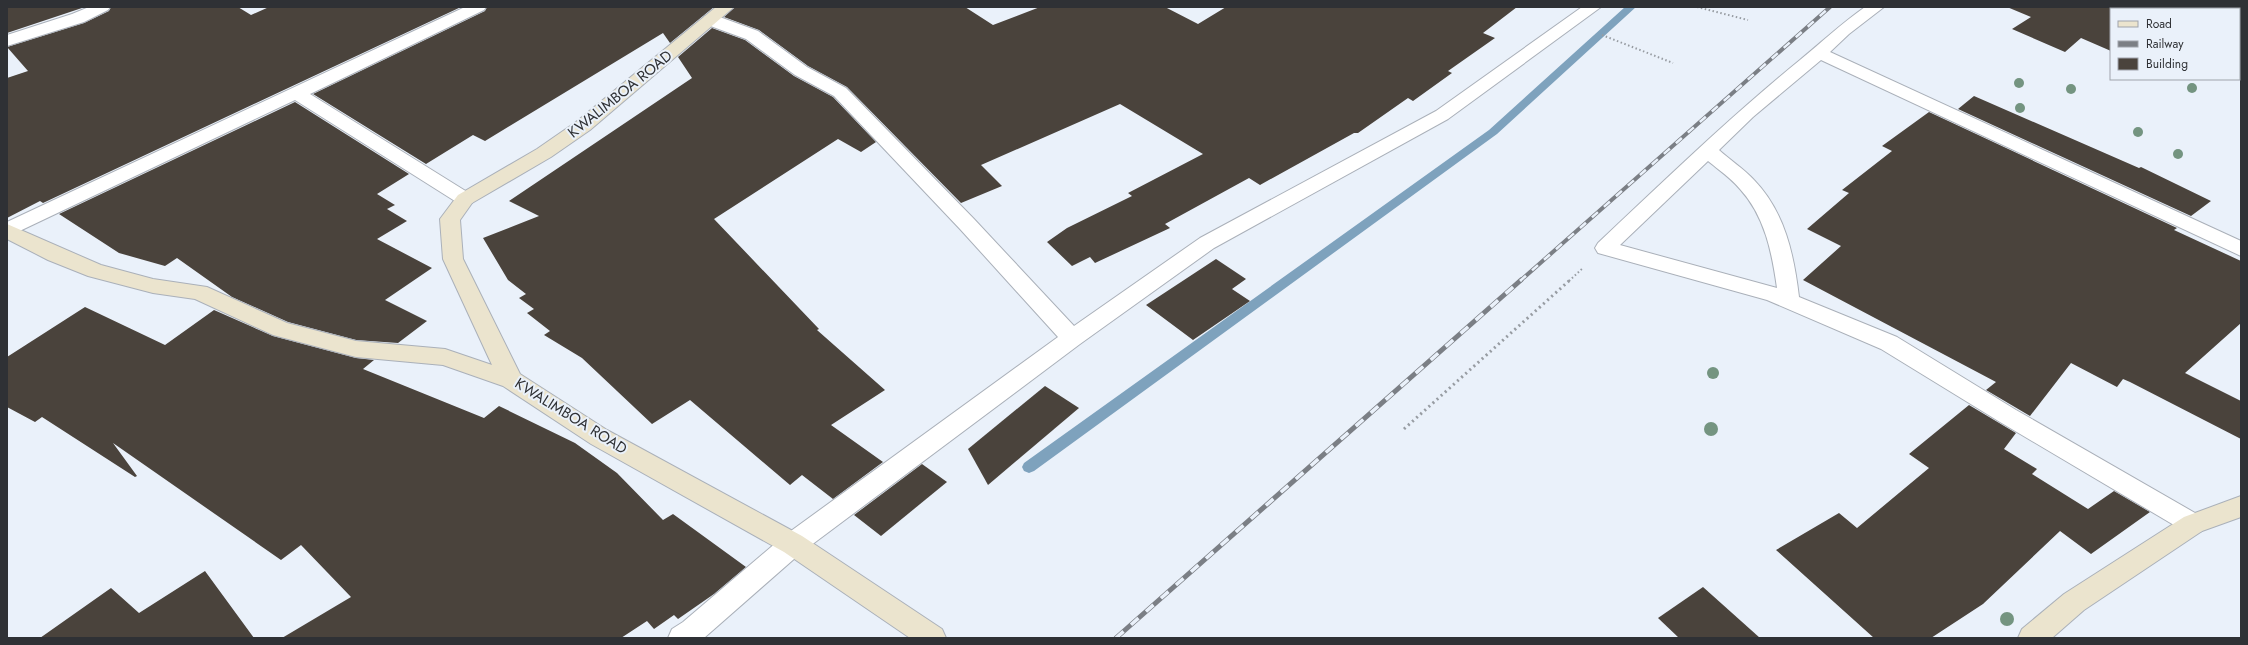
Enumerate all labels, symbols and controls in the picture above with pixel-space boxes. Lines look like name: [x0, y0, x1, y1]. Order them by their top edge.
legend: [2110, 8, 2240, 80]
text: Road: [2146, 15, 2172, 33]
text: Railway: [2146, 35, 2184, 53]
street label: KWALIMBOA ROAD: [563, 45, 677, 143]
text: Building: [2146, 55, 2188, 73]
street label: KWALIMBOA ROAD: [511, 373, 631, 459]

